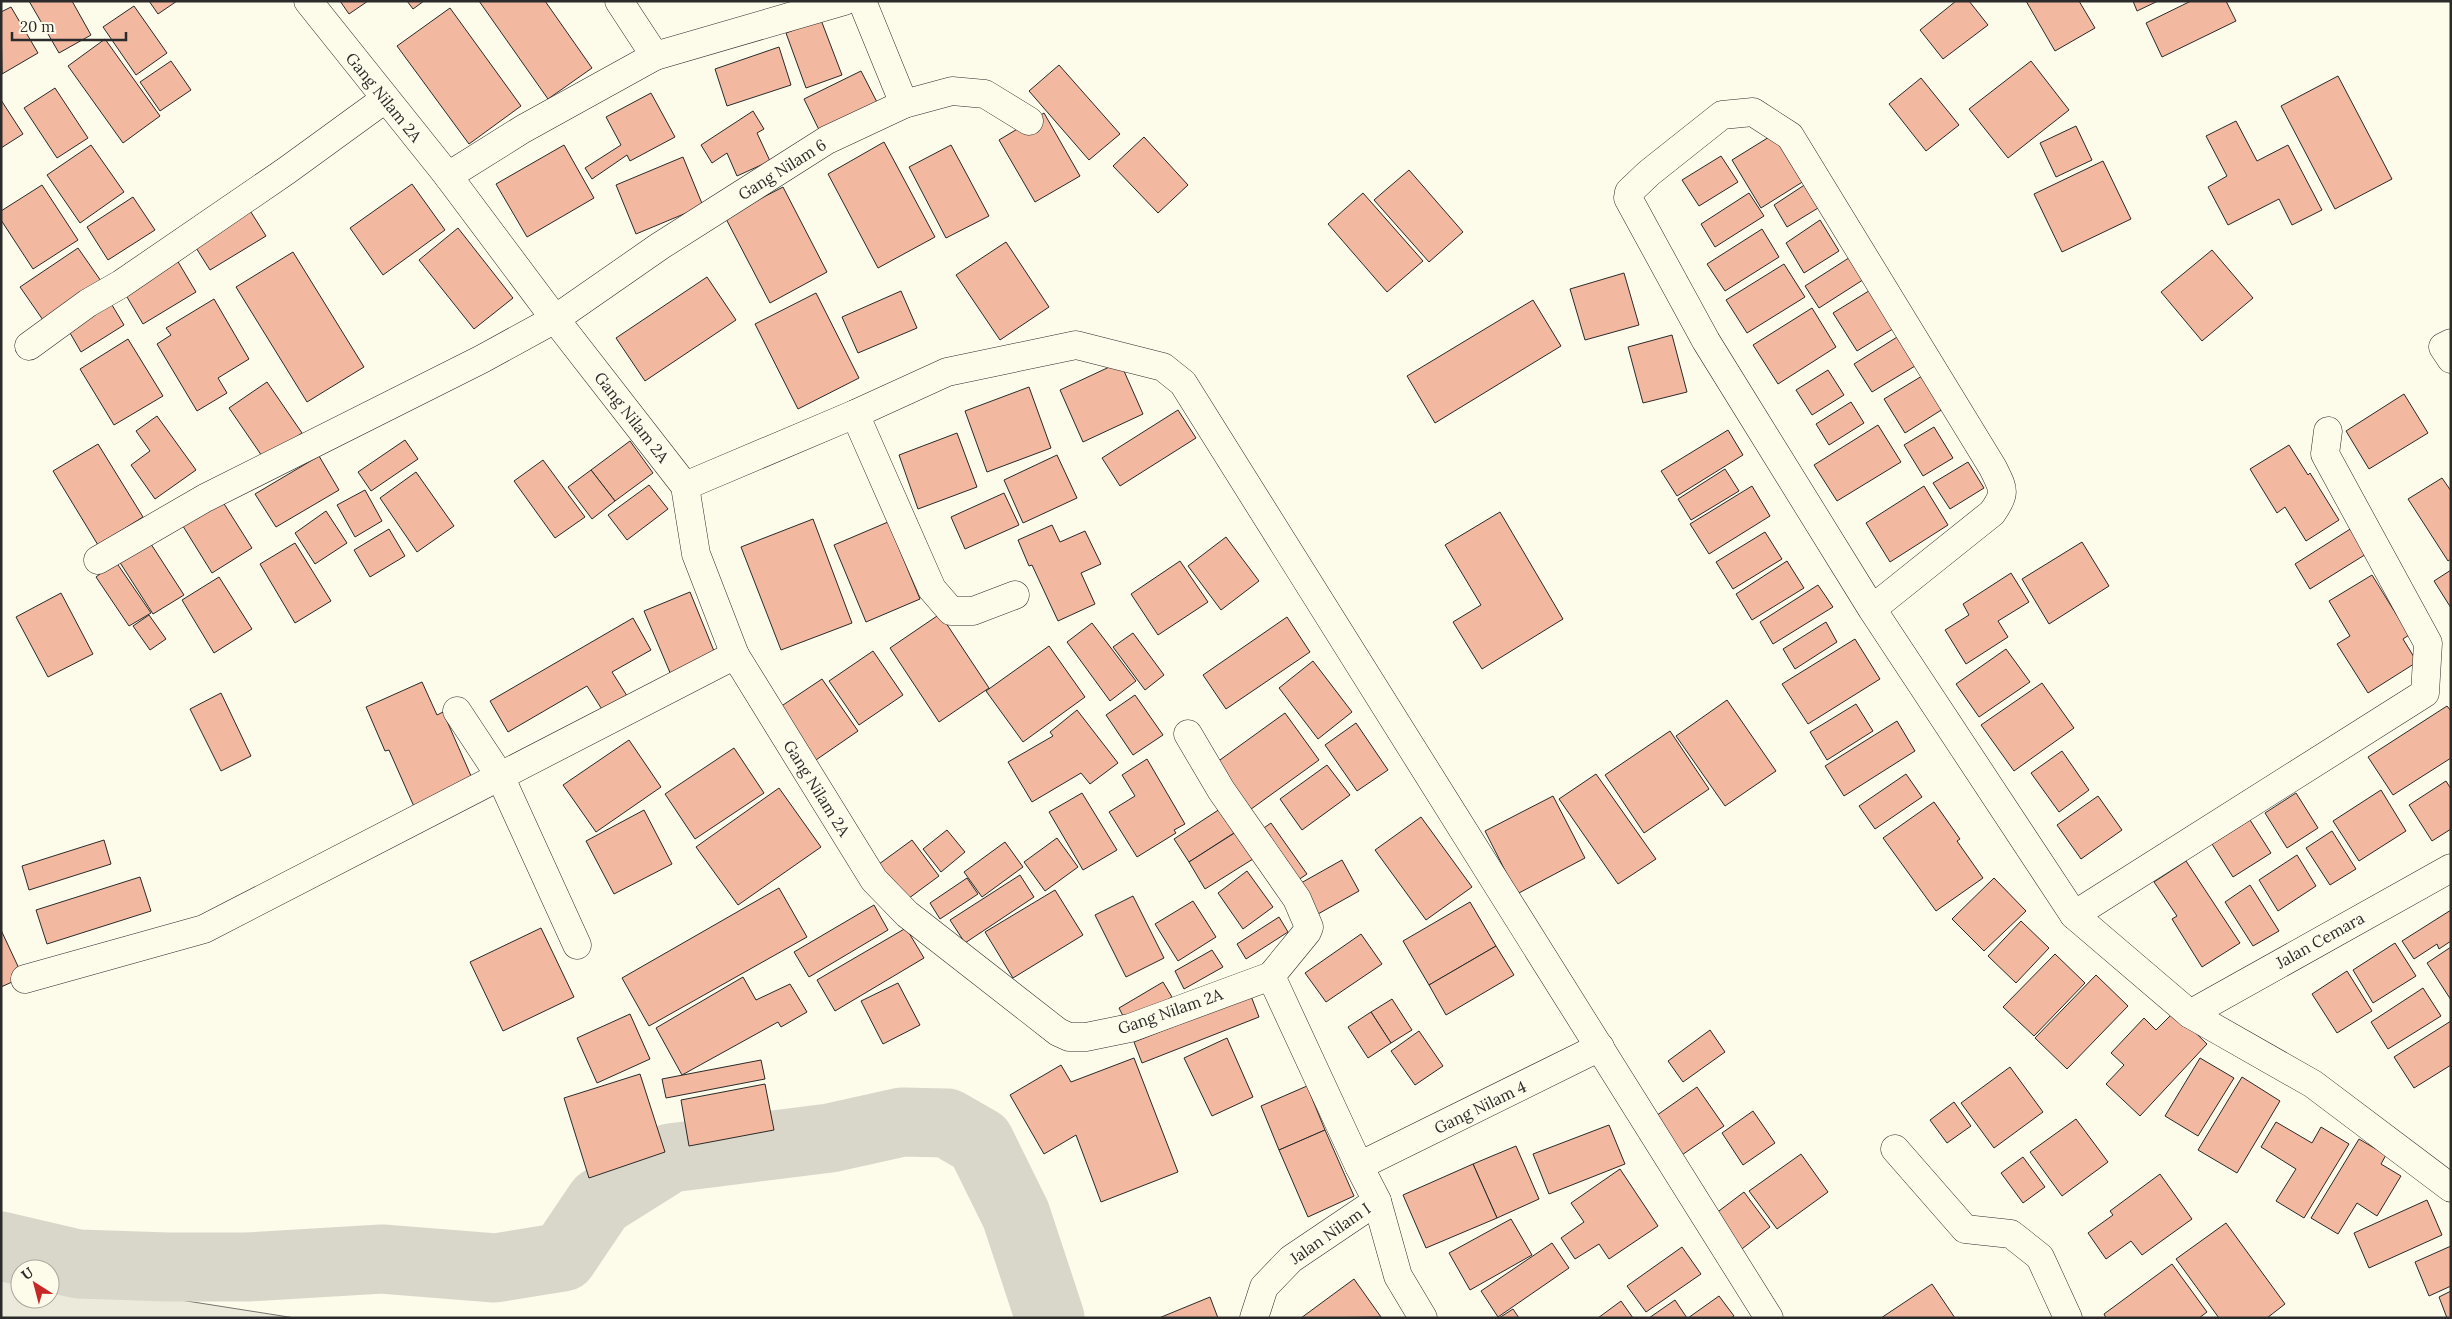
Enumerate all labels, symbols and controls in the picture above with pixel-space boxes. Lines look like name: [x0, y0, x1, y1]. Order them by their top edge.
scale bar: [12, 10, 126, 42]
text: 20 m: [20, 17, 55, 36]
street label: Gang Nilam 2A: [342, 48, 427, 147]
street label: Gang Nilam 6: [734, 134, 830, 204]
street label: Gang Nilam 2A: [590, 368, 674, 467]
street label: Gang Nilam 2A: [779, 736, 855, 841]
street label: Jalan Cemara: [2271, 907, 2368, 973]
street label: Gang Nilam 2A: [1115, 983, 1226, 1038]
street label: Gang Nilam 4: [1431, 1076, 1529, 1138]
street label: Jalan Nilam I: [1285, 1198, 1374, 1269]
north arrow: [10, 1259, 60, 1309]
text: U: [18, 1263, 37, 1284]

